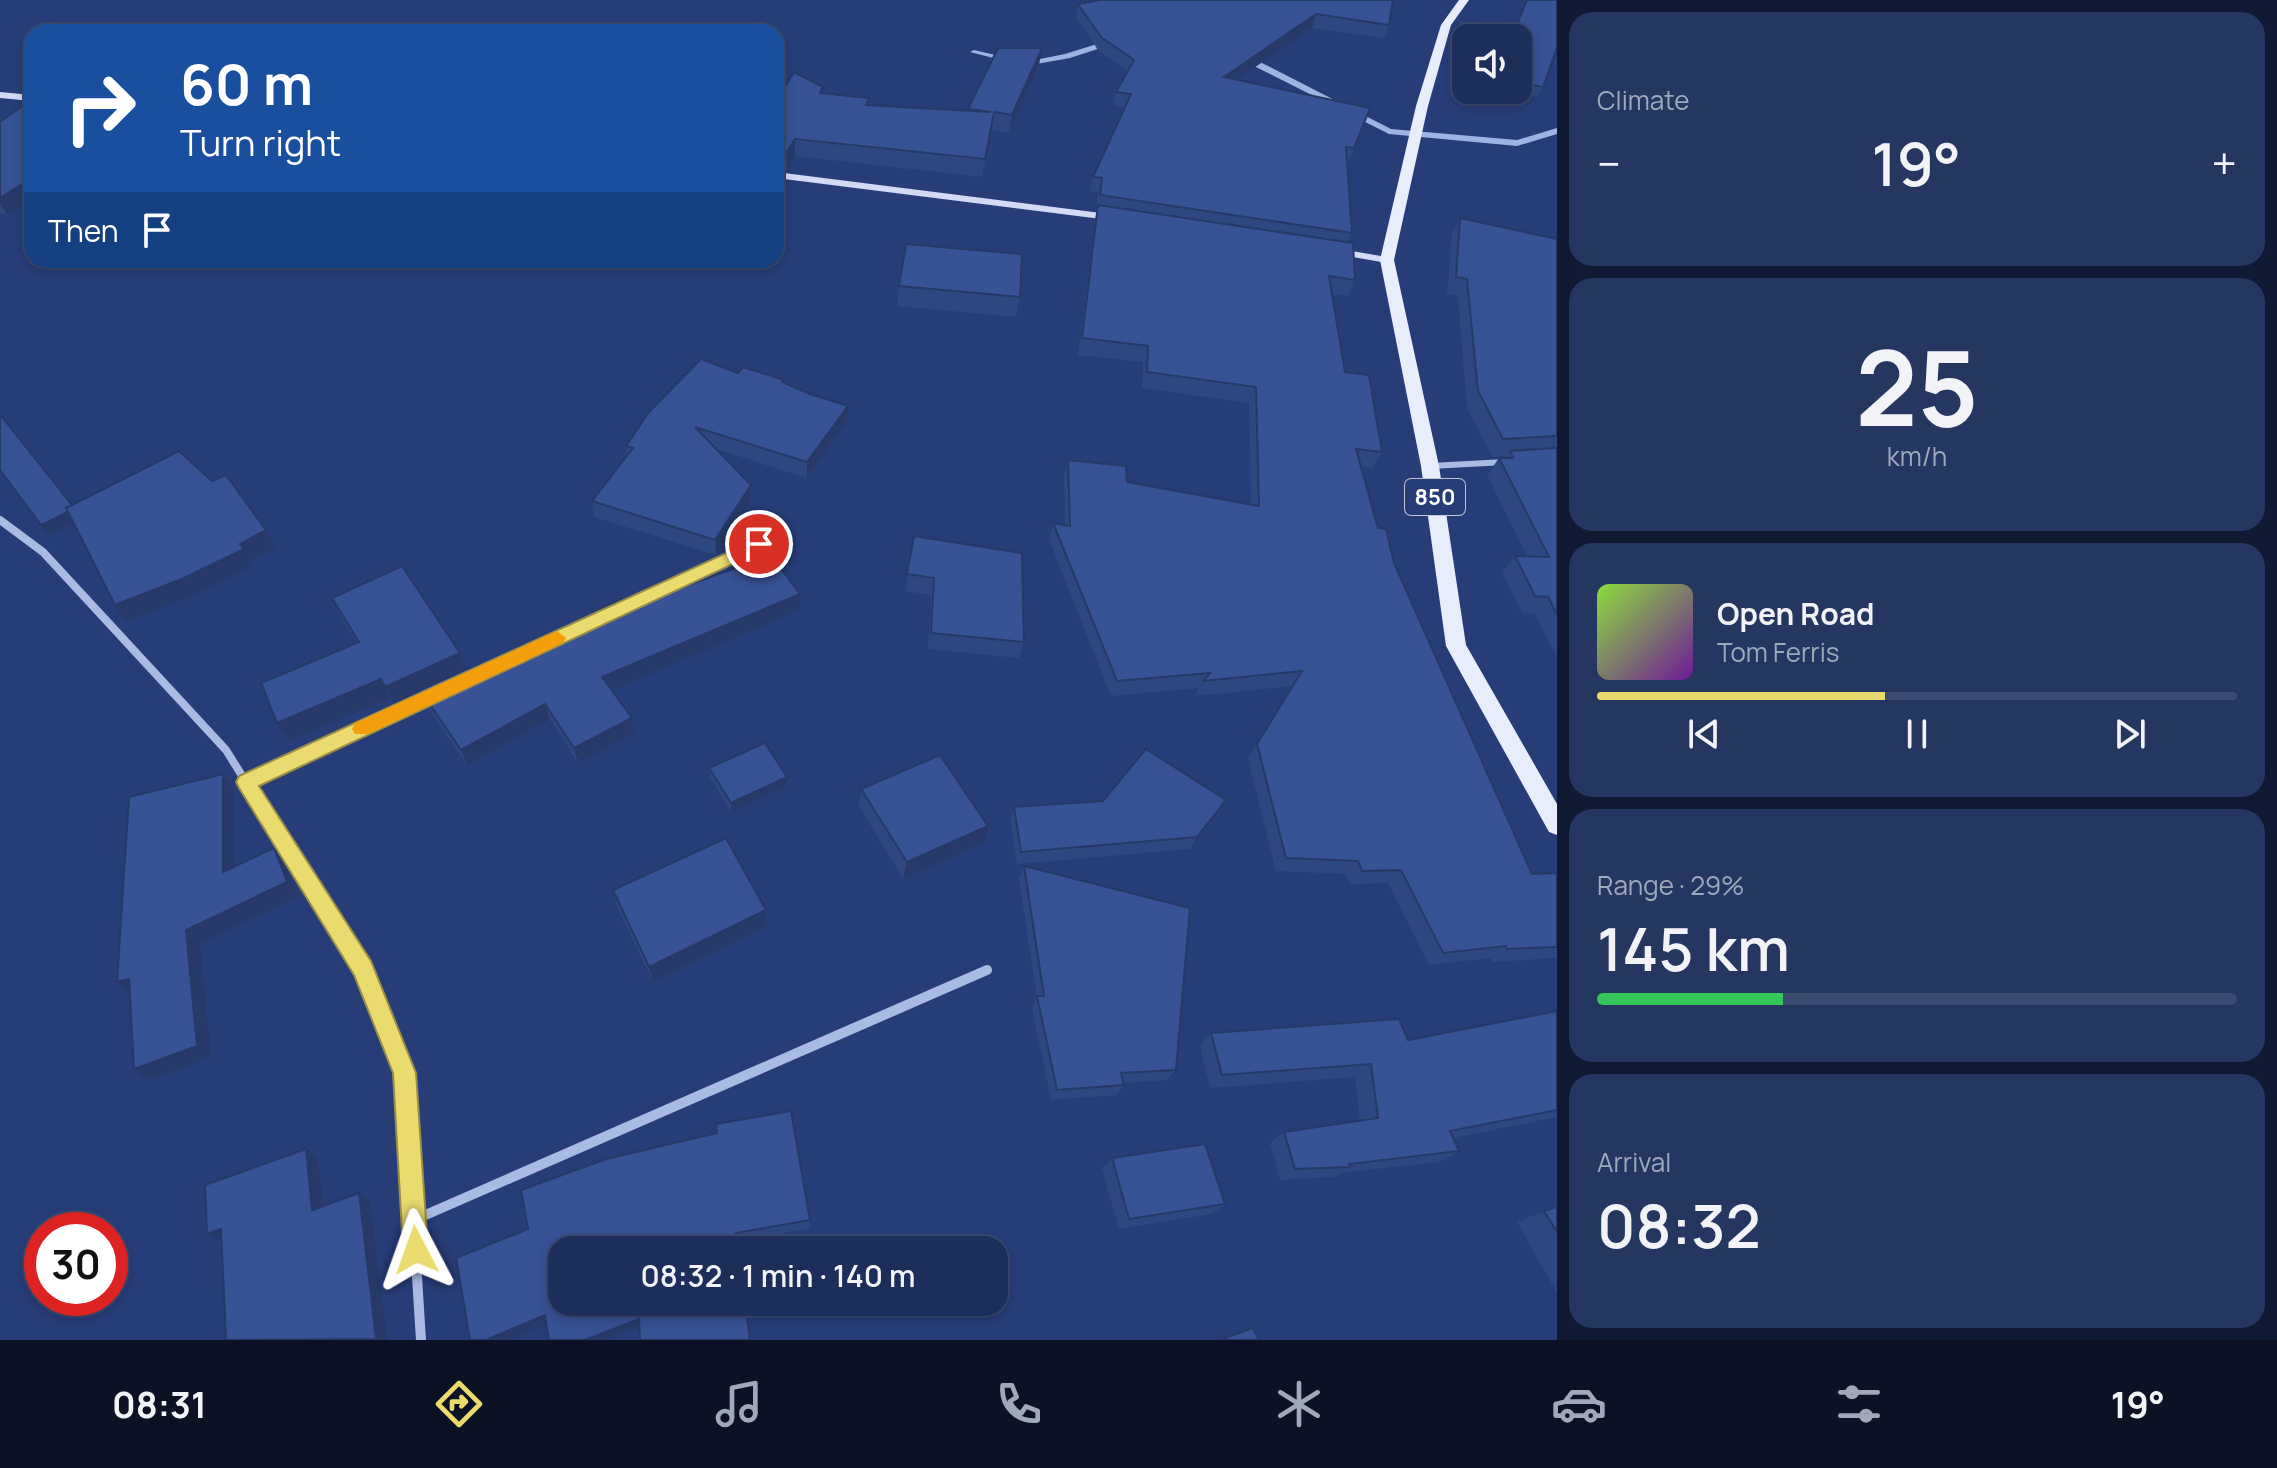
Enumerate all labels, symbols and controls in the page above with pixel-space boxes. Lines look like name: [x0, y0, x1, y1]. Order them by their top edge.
map controls: [1452, 24, 1532, 104]
button: sound: [1452, 24, 1532, 104]
text: 60 m: [180, 45, 313, 122]
icon: right: [48, 56, 152, 160]
text: Climate: [1597, 82, 1689, 118]
text: Turn right: [180, 118, 341, 167]
text: 19°: [1871, 122, 1961, 204]
text: −: [1597, 133, 1621, 193]
text: +: [2212, 133, 2237, 193]
icon: arrive: [135, 208, 179, 252]
text: Then: [48, 210, 119, 251]
text: 25: [1856, 315, 1978, 457]
text: km/h: [1887, 438, 1947, 474]
road number: 850: [1405, 479, 1465, 515]
pin: [725, 510, 793, 578]
icon: arrive: [737, 522, 781, 566]
text: Open Road: [1717, 593, 1874, 634]
text: Tom Ferris: [1717, 634, 1839, 670]
icon: previous: [1682, 712, 1726, 756]
icon: pause: [1895, 712, 1939, 756]
icon: next: [2108, 712, 2152, 756]
text: Range · 29%: [1597, 867, 1745, 903]
text: 145 km: [1597, 907, 1790, 989]
text: Arrival: [1597, 1144, 1671, 1180]
text: 08:32: [1597, 1184, 1761, 1266]
position arrow: [374, 1208, 458, 1292]
speed limit sign: 30: [24, 1212, 128, 1316]
text: 08:32 · 1 min · 140 m: [640, 1255, 916, 1296]
icon: directions: [431, 1376, 487, 1432]
icon: music: [711, 1376, 767, 1432]
icon: phone: [991, 1376, 1047, 1432]
icon: climate: [1271, 1376, 1327, 1432]
icon: car: [1551, 1376, 1607, 1432]
icon: filters: [1831, 1376, 1887, 1432]
text: 08:31: [112, 1380, 207, 1429]
text: 19°: [2111, 1380, 2165, 1429]

